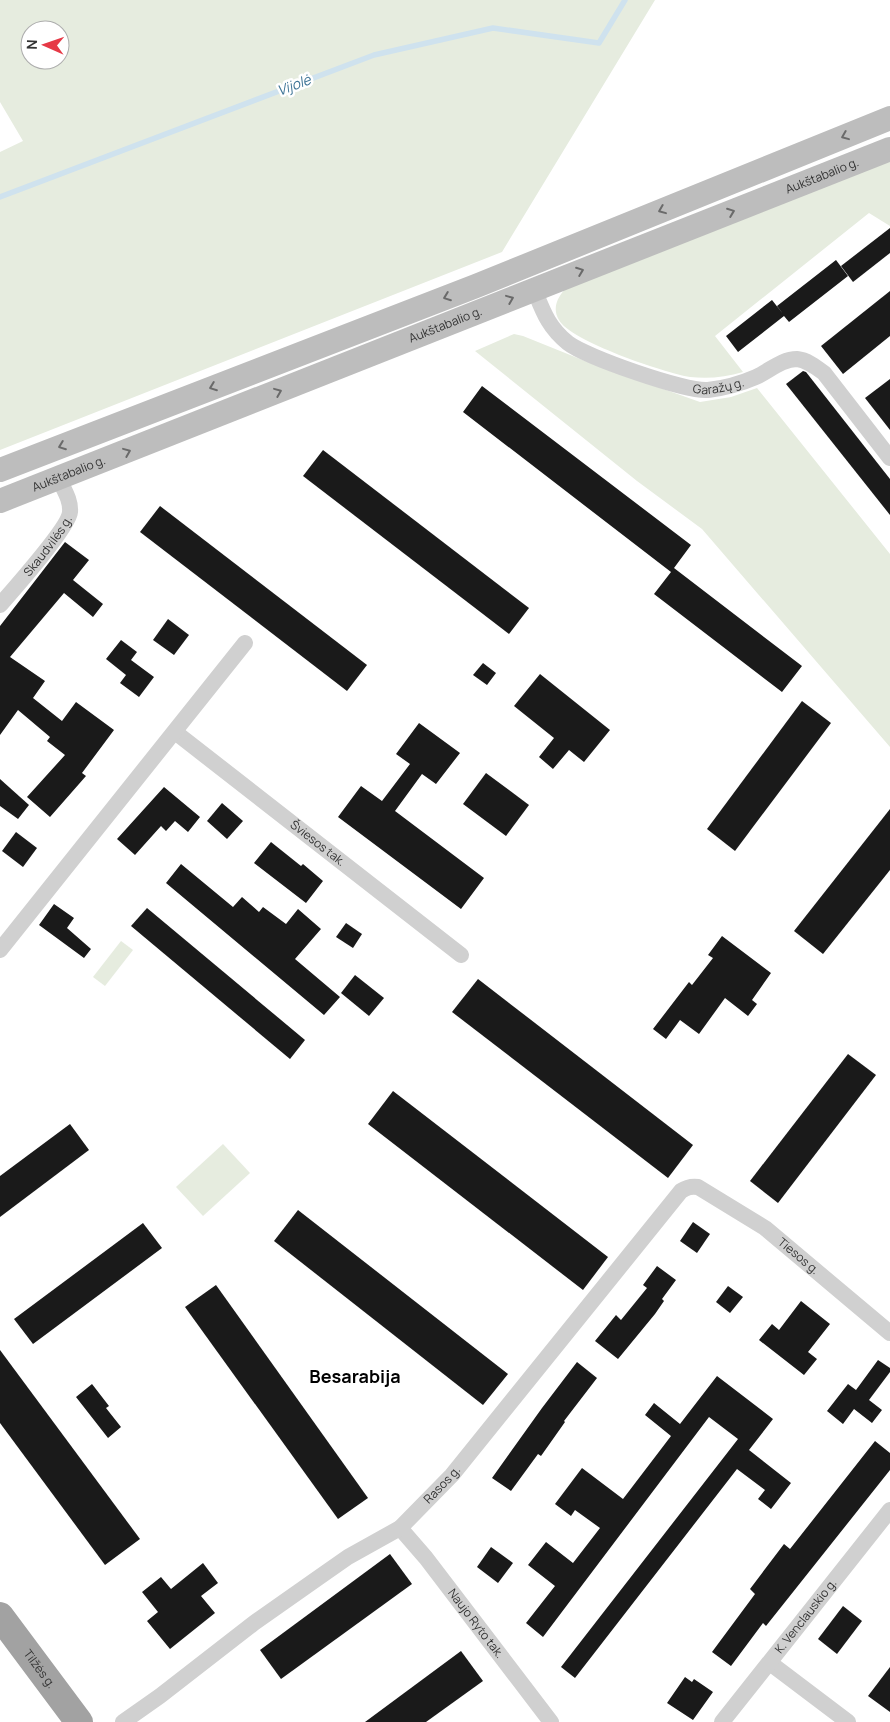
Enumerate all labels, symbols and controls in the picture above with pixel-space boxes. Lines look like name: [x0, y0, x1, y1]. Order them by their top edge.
north arrow: [20, 20, 70, 70]
text: N: [22, 39, 41, 50]
water label: Vijolė: [274, 69, 314, 100]
one-way arrow: [841, 130, 850, 141]
street label: Aukštabalio g.: [783, 153, 861, 198]
one-way arrow: [658, 204, 667, 214]
one-way arrow: [726, 208, 735, 218]
one-way arrow: [575, 267, 583, 277]
one-way arrow: [443, 291, 451, 301]
one-way arrow: [505, 295, 514, 305]
street label: Aukštabalio g.: [406, 302, 484, 347]
street label: Garažų g.: [692, 373, 746, 398]
one-way arrow: [210, 381, 218, 391]
one-way arrow: [273, 388, 282, 398]
one-way arrow: [58, 440, 67, 450]
one-way arrow: [122, 448, 131, 458]
street label: Aukštabalio g.: [29, 451, 108, 495]
street label: Skaudvilės g.: [19, 513, 76, 580]
street label: Šviesos tak.: [287, 816, 349, 870]
street label: Tiesos g.: [775, 1233, 823, 1278]
district label: Besarabija: [309, 1364, 401, 1388]
street label: Rasos g.: [420, 1462, 464, 1507]
street label: K. Venclauskio g.: [771, 1575, 840, 1657]
street label: Naujo Ryto tak.: [444, 1585, 508, 1662]
street label: Tilžės g.: [20, 1646, 60, 1692]

